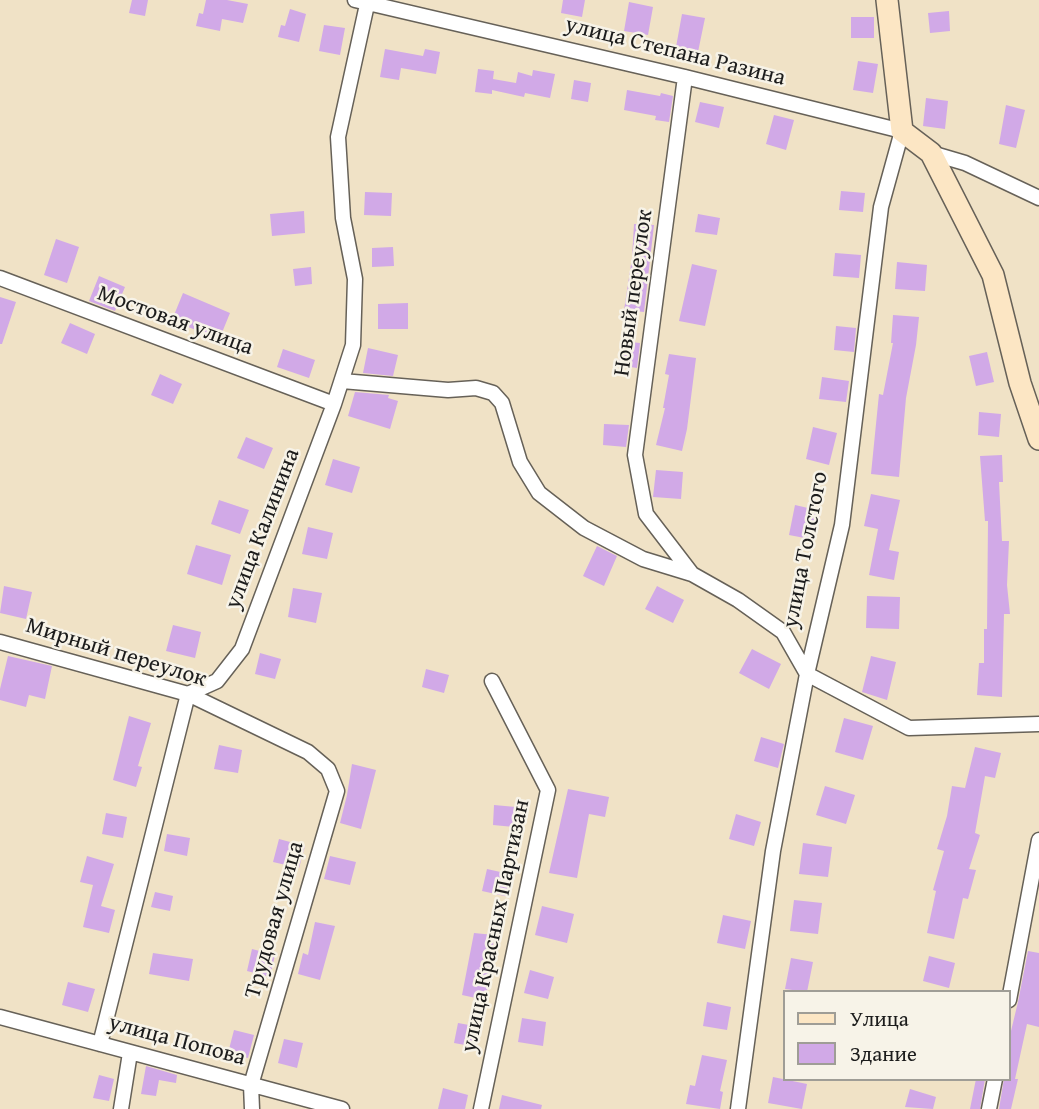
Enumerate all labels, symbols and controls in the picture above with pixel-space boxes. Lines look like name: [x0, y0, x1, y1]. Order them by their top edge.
street label: улица Степана Разина: [562, 11, 788, 93]
street label: Новый переулок: [609, 208, 659, 378]
street label: Мостовая улица: [93, 280, 257, 362]
street label: улица Калинина: [220, 445, 306, 613]
street label: улица Толстого: [777, 469, 835, 631]
street label: Мирный переулок: [22, 612, 210, 694]
street label: улица Красных Партизан: [456, 797, 536, 1055]
street label: Трудовая улица: [239, 838, 311, 1002]
legend: [783, 990, 1011, 1081]
text: Улица: [850, 1003, 909, 1034]
street label: улица Попова: [106, 1009, 248, 1073]
text: Здание: [850, 1038, 917, 1069]

